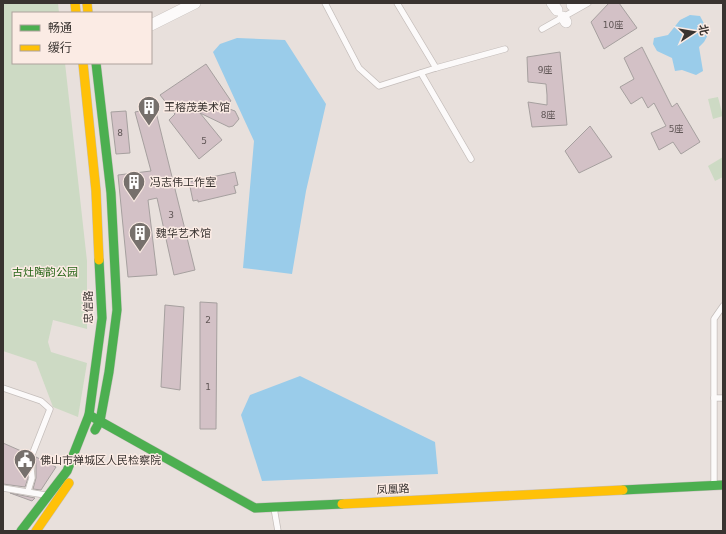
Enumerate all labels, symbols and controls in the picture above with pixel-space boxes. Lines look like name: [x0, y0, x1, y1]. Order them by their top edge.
legend: [12, 12, 152, 64]
north arrow: [674, 12, 714, 52]
house number: 10座: [603, 20, 623, 30]
text: 畅通: [48, 21, 72, 35]
text: 北: [696, 23, 711, 37]
text: 缓行: [48, 41, 72, 55]
house number: 9座: [538, 65, 552, 75]
building icon: 王榕茂美术馆: [136, 94, 162, 127]
place label: 王榕茂美术馆: [164, 101, 230, 114]
house number: 8座: [541, 110, 555, 120]
house number: 5座: [669, 124, 683, 134]
house number: 8: [117, 128, 123, 138]
house number: 5: [201, 136, 207, 146]
building icon: 冯志伟工作室: [121, 169, 147, 202]
place label: 冯志伟工作室: [150, 176, 216, 189]
house number: 3: [168, 210, 174, 220]
building icon: 魏华艺术馆: [127, 220, 153, 253]
place label: 魏华艺术馆: [156, 227, 211, 240]
park label: 古灶陶韵公园: [12, 266, 78, 279]
street label: 忠信路: [82, 291, 95, 324]
house number: 2: [205, 315, 211, 325]
house number: 1: [205, 382, 211, 392]
public building icon: 佛山市禅城区人民检察院: [12, 447, 38, 480]
place label: 佛山市禅城区人民检察院: [40, 454, 161, 467]
street label: 凤凰路: [376, 482, 410, 497]

